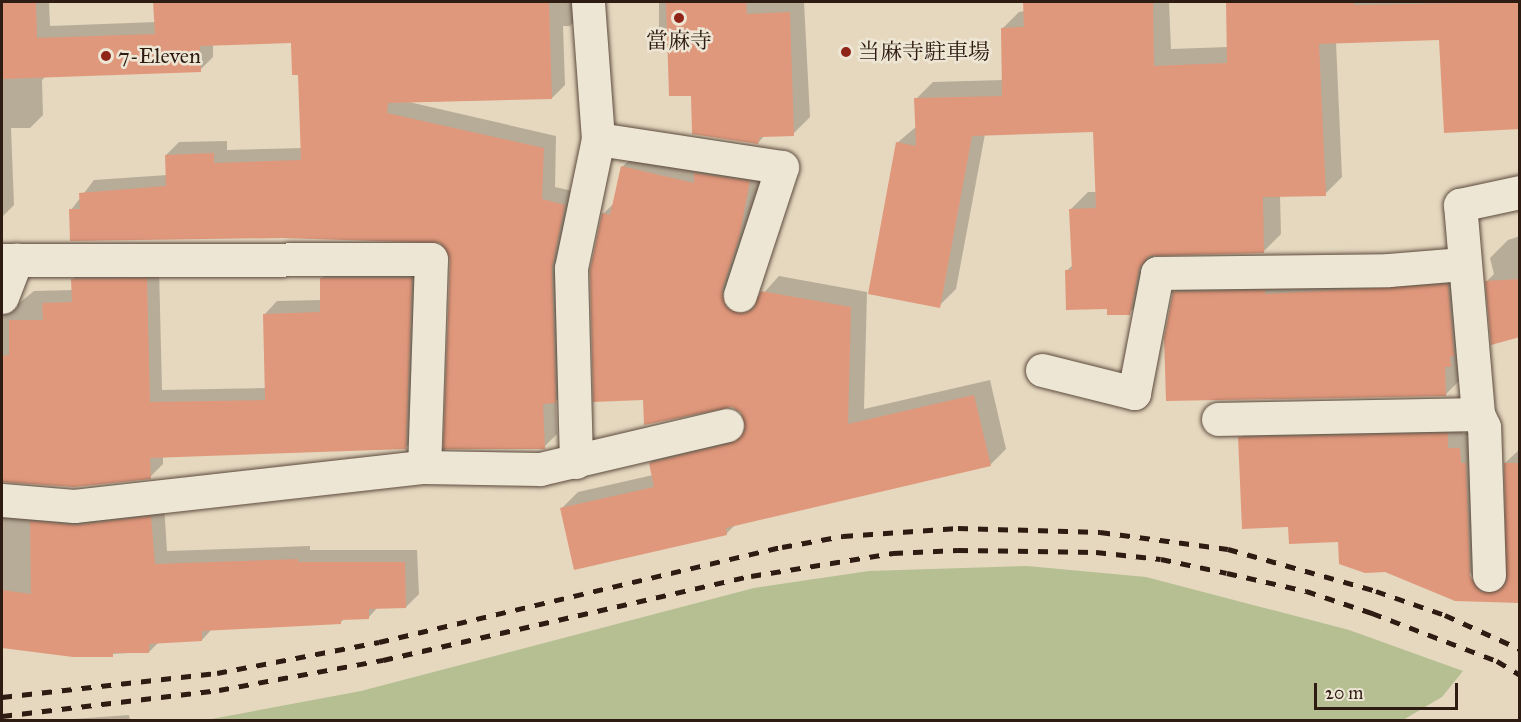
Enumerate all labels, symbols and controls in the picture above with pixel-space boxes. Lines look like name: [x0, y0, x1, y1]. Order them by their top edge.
marker: 當麻寺: [672, 11, 686, 25]
place label: 當麻寺: [646, 28, 712, 54]
place label: 当麻寺駐車場: [858, 39, 990, 65]
place label: 7-Eleven: [118, 43, 201, 69]
marker: 当麻寺駐車場: [839, 45, 853, 59]
marker: 7-Eleven: [99, 49, 113, 63]
scale bar: [1317, 671, 1461, 709]
text: 20 m: [1325, 682, 1363, 704]

